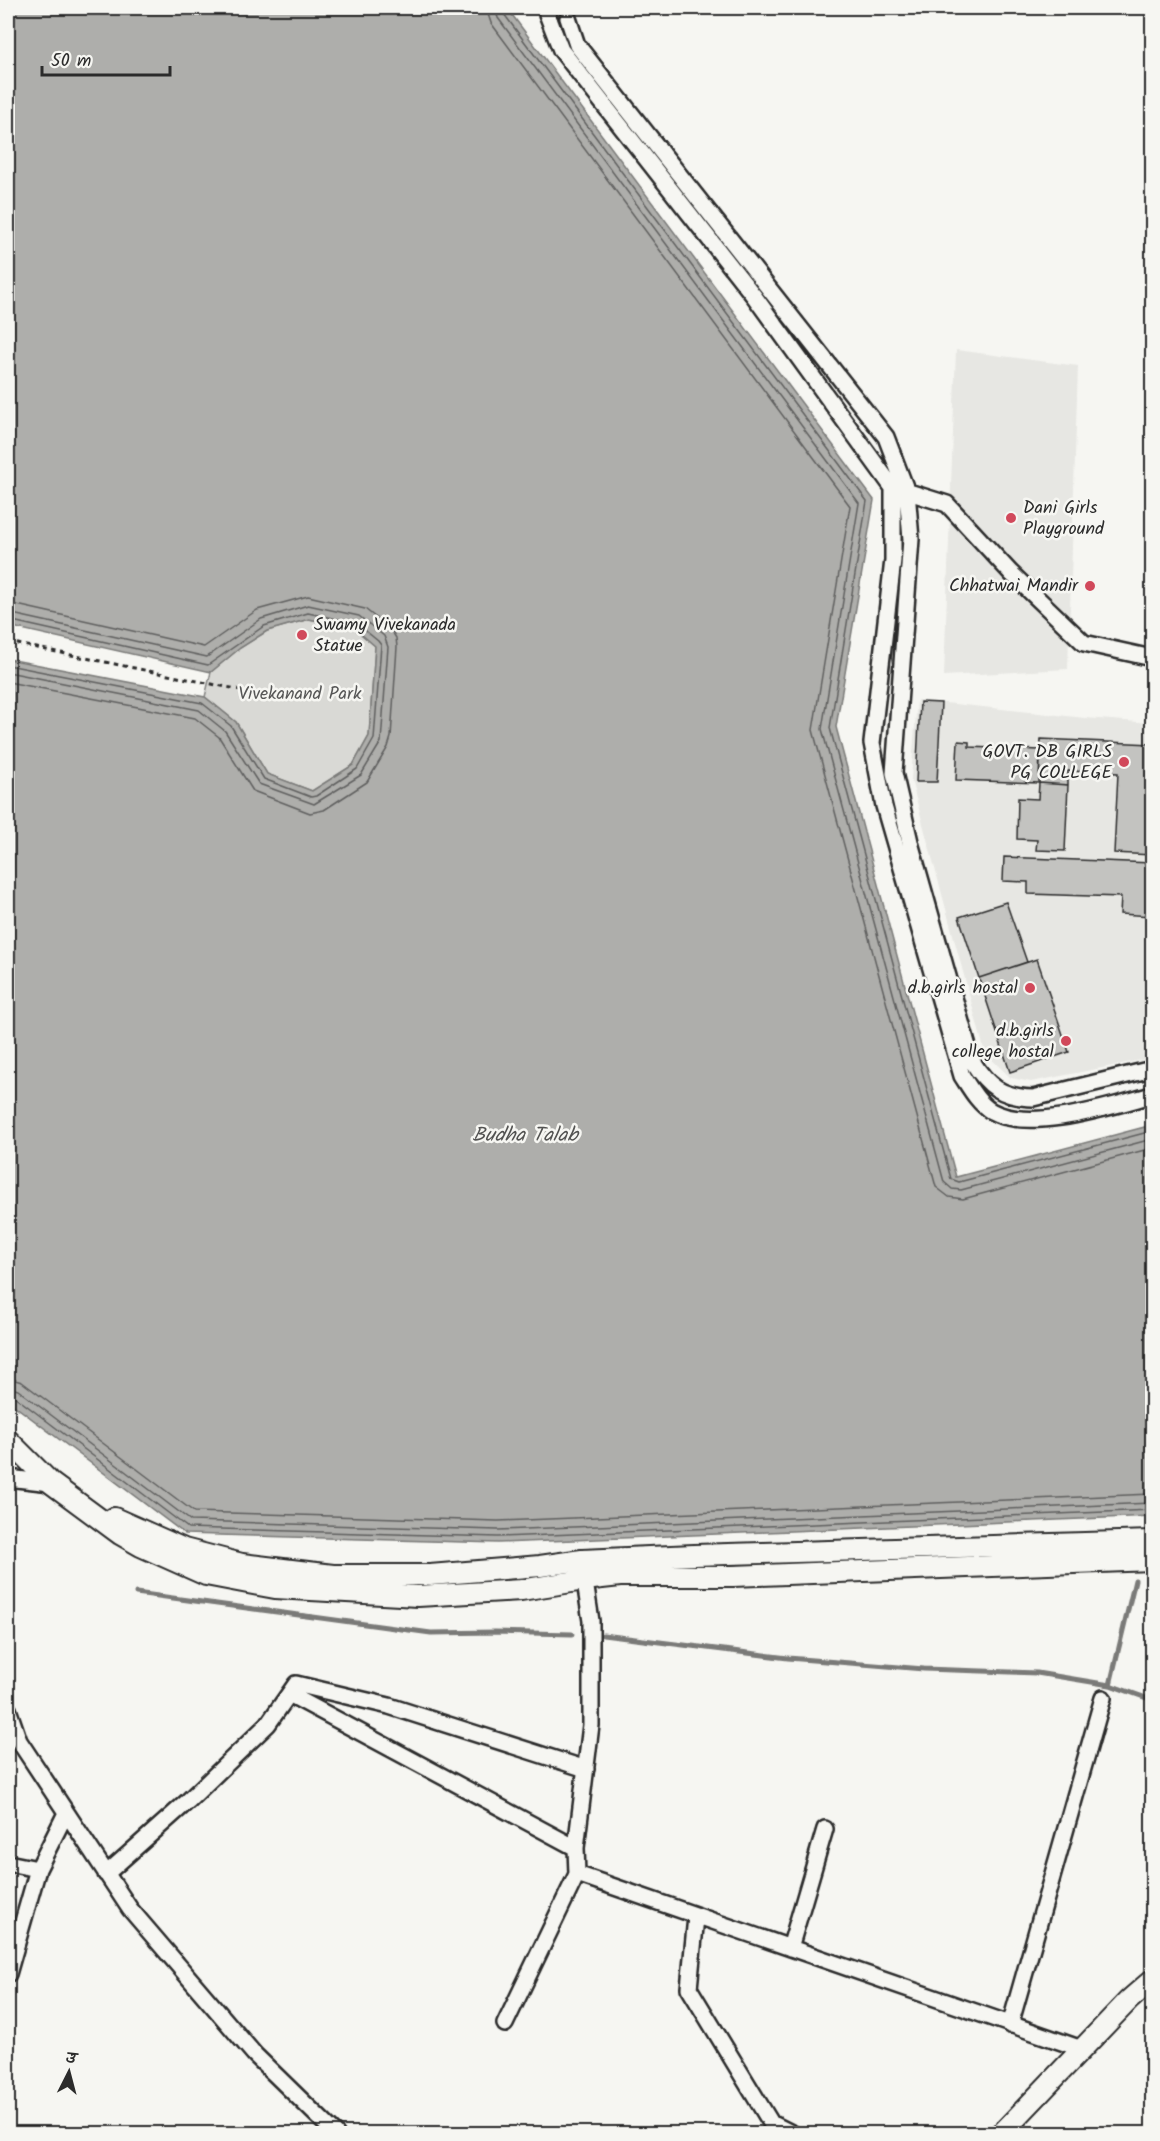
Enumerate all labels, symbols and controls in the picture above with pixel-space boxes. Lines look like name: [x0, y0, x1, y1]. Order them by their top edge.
scale bar: [42, 39, 170, 77]
text: 50 m: [51, 47, 91, 76]
place label: Dani Girls Playground: [1023, 494, 1105, 544]
marker: Dani Girls Playground: [1004, 511, 1018, 525]
place label: Chhatwai Mandir: [949, 572, 1079, 601]
marker: Chhatwai Mandir: [1083, 579, 1097, 593]
place label: Swamy Vivekanada Statue: [314, 611, 456, 661]
marker: Swamy Vivekanada Statue: [295, 628, 309, 642]
park label: Vivekanand Park: [239, 680, 362, 709]
place label: GOVT. DB GIRLS PG COLLEGE: [983, 738, 1112, 788]
marker: GOVT. DB GIRLS PG COLLEGE: [1117, 755, 1131, 769]
place label: d.b.girls hostal: [908, 974, 1019, 1003]
marker: d.b.girls hostal: [1023, 981, 1037, 995]
place label: d.b.girls college hostal: [952, 1017, 1055, 1067]
marker: d.b.girls college hostal: [1059, 1034, 1073, 1048]
water label: Budha Talab: [472, 1120, 580, 1152]
north arrow: [39, 2042, 99, 2102]
text: उ: [64, 2046, 80, 2072]

